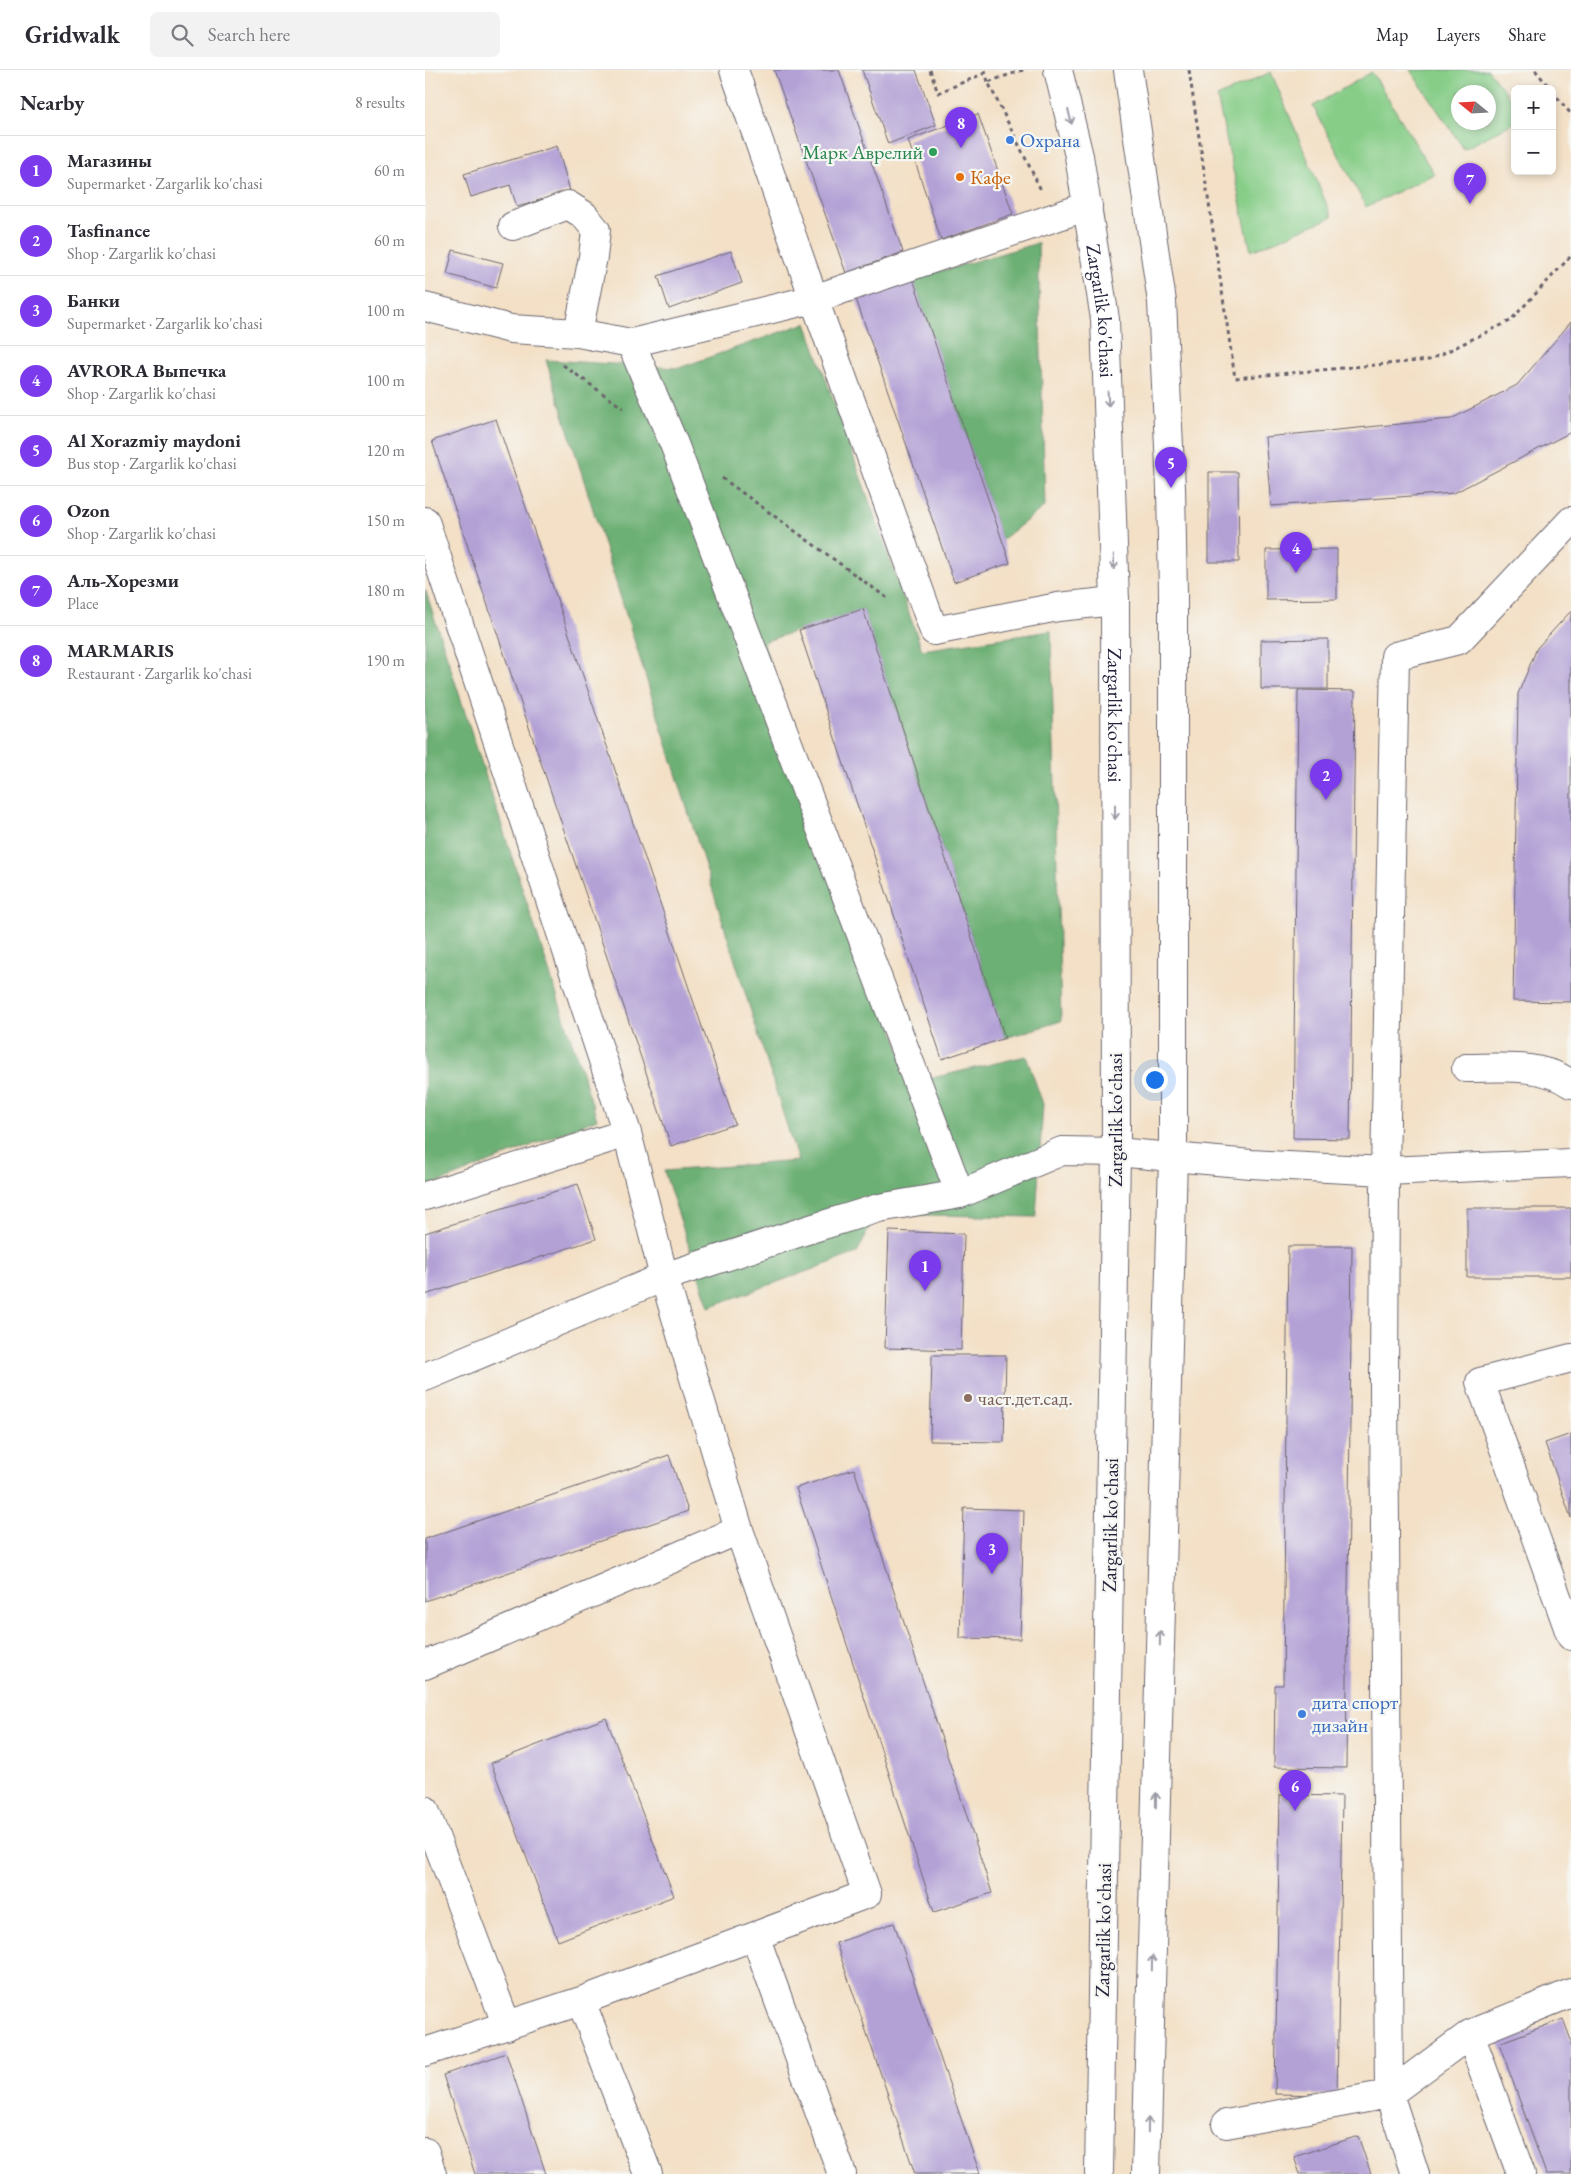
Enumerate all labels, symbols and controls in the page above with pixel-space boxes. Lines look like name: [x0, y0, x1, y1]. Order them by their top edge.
search box: [150, 12, 500, 57]
text: Gridwalk: [25, 19, 120, 50]
icon: search: [168, 21, 196, 49]
text: Search here: [208, 22, 290, 47]
text: Map: [1376, 23, 1408, 46]
text: Layers: [1436, 23, 1480, 46]
text: Share: [1508, 23, 1546, 46]
north arrow: [1451, 85, 1496, 130]
map controls: [1511, 85, 1556, 175]
button: +: [1511, 85, 1556, 130]
text: Nearby: [20, 89, 84, 116]
text: 8 results: [355, 92, 405, 113]
pin: 8: [945, 107, 977, 148]
one-way arrow: [1066, 109, 1075, 125]
place label: Охрана: [1020, 127, 1080, 153]
button: −: [1511, 130, 1556, 175]
marker: Охрана: [1004, 134, 1016, 146]
place label: Марк Аврелий: [802, 139, 923, 165]
marker: Марк Аврелий: [927, 146, 939, 158]
text: Магазины: [67, 148, 152, 173]
text: 1: [32, 160, 40, 181]
text: 60 m: [374, 160, 405, 181]
pin: 7: [1454, 163, 1486, 204]
place label: Кафе: [970, 164, 1011, 190]
marker: Кафе: [954, 171, 966, 183]
text: Supermarket · Zargarlik ko'chasi: [67, 173, 263, 194]
text: Tasfinance: [67, 218, 150, 243]
text: 2: [32, 230, 40, 251]
text: 60 m: [374, 230, 405, 251]
street label: Zargarlik ko'chasi: [1080, 242, 1120, 378]
text: Shop · Zargarlik ko'chasi: [67, 243, 216, 264]
text: Банки: [67, 288, 120, 313]
text: 3: [32, 300, 40, 321]
text: 100 m: [366, 300, 405, 321]
text: Supermarket · Zargarlik ko'chasi: [67, 313, 263, 334]
text: AVRORA Выпечка: [67, 358, 226, 383]
text: 4: [32, 370, 40, 391]
text: 100 m: [366, 370, 405, 391]
text: Shop · Zargarlik ko'chasi: [67, 383, 216, 404]
one-way arrow: [1104, 391, 1113, 407]
text: Al Xorazmiy maydoni: [67, 428, 241, 453]
text: 5: [32, 440, 40, 461]
text: 120 m: [366, 440, 405, 461]
pin: 5: [1155, 447, 1187, 488]
text: Bus stop · Zargarlik ko'chasi: [67, 453, 237, 474]
text: Ozon: [67, 498, 110, 523]
text: 6: [32, 510, 40, 531]
text: 150 m: [366, 510, 405, 531]
text: Shop · Zargarlik ko'chasi: [67, 523, 216, 544]
pin: 4: [1280, 532, 1312, 573]
one-way arrow: [1109, 553, 1119, 569]
text: Аль-Хорезми: [67, 568, 179, 593]
text: 7: [32, 580, 40, 601]
text: 180 m: [366, 580, 405, 601]
text: Place: [67, 593, 99, 614]
text: MARMARIS: [67, 638, 174, 663]
street label: Zargarlik ko'chasi: [1102, 648, 1128, 783]
text: 8: [32, 650, 40, 671]
text: 190 m: [366, 650, 405, 671]
text: Restaurant · Zargarlik ko'chasi: [67, 663, 252, 684]
pin: 2: [1310, 759, 1342, 800]
one-way arrow: [1110, 803, 1120, 819]
street label: Zargarlik ko'chasi: [1102, 1053, 1128, 1187]
your location: [1142, 1067, 1168, 1093]
pin: 1: [909, 1250, 941, 1291]
place label: част.дет.сад.: [978, 1385, 1073, 1411]
marker: част.дет.сад.: [962, 1392, 974, 1404]
street label: Zargarlik ko'chasi: [1096, 1458, 1124, 1592]
pin: 3: [976, 1533, 1008, 1574]
one-way arrow: [1156, 1630, 1165, 1646]
place label: дита спорт дизайн: [1312, 1689, 1398, 1738]
marker: дита спорт дизайн: [1296, 1708, 1308, 1720]
pin: 6: [1279, 1770, 1311, 1811]
one-way arrow: [1151, 1793, 1161, 1809]
street label: Zargarlik ko'chasi: [1089, 1863, 1117, 1997]
one-way arrow: [1147, 1955, 1157, 1972]
one-way arrow: [1143, 2118, 1152, 2134]

